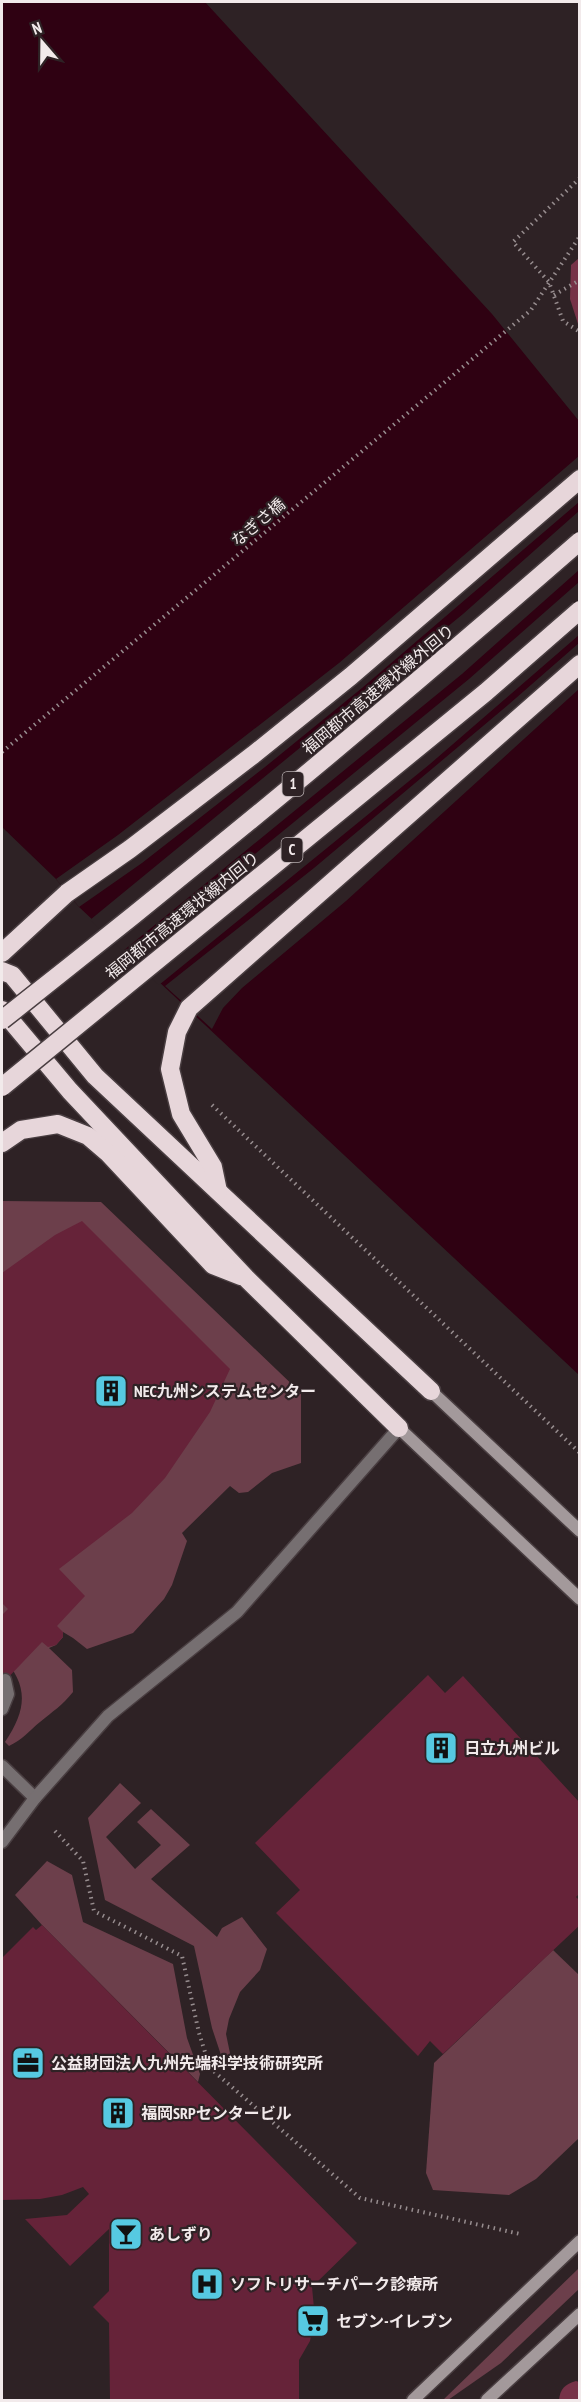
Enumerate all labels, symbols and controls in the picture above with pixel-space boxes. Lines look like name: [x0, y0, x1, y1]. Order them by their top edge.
north arrow: [12, 12, 72, 72]
text: N: [29, 17, 44, 39]
street label: なぎさ橋: [227, 494, 289, 550]
street label: 福岡都市高速環状線外回り: [298, 620, 458, 758]
road number: 1: [282, 772, 304, 796]
road number: C: [282, 838, 302, 862]
street label: 福岡都市高速環状線内回り: [101, 847, 263, 983]
building icon: NEC九州システムセンター: [93, 1373, 129, 1409]
place label: NEC九州システムセンター: [134, 1381, 316, 1401]
building icon: 日立九州ビル: [423, 1730, 459, 1766]
place label: 日立九州ビル: [464, 1738, 560, 1758]
office icon: 公益財団法人九州先端科学技術研究所: [10, 2045, 46, 2081]
place label: 公益財団法人九州先端科学技術研究所: [51, 2053, 323, 2073]
building icon: 福岡SRPセンタービル: [100, 2095, 136, 2131]
place label: 福岡SRPセンタービル: [141, 2103, 292, 2123]
bar icon: あしずり: [108, 2216, 144, 2252]
place label: あしずり: [149, 2224, 213, 2244]
hospital icon: ソフトリサーチパーク診療所: [189, 2266, 225, 2302]
place label: ソフトリサーチパーク診療所: [230, 2274, 438, 2294]
supermarket icon: セブン-イレブン: [295, 2303, 331, 2339]
place label: セブン-イレブン: [336, 2311, 453, 2331]

